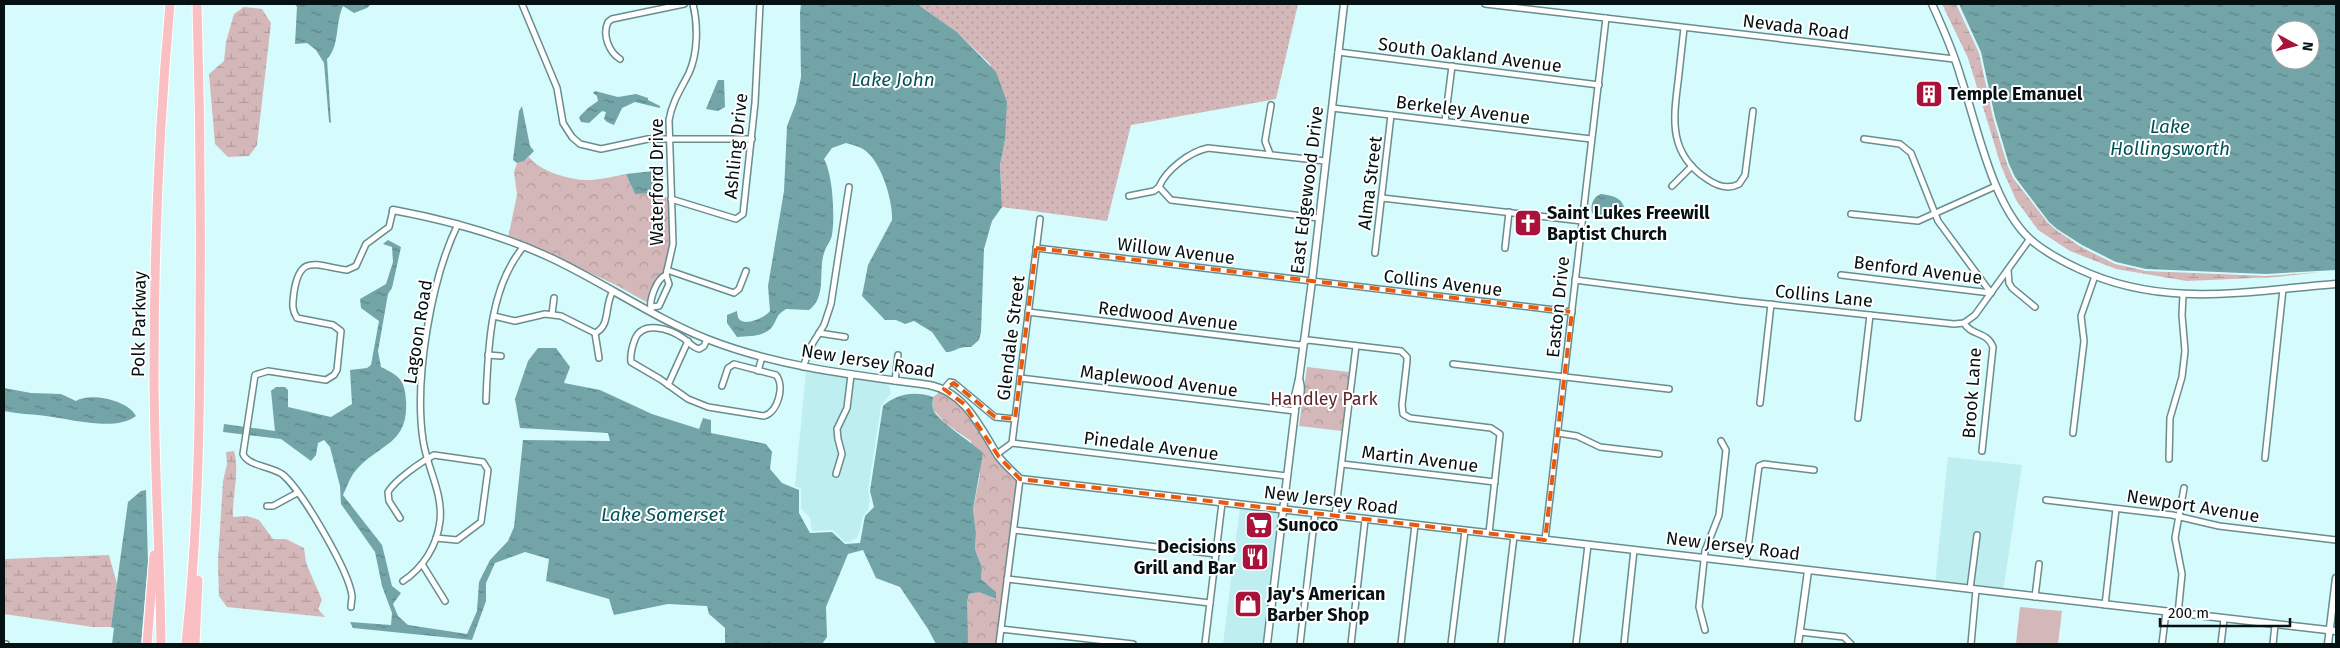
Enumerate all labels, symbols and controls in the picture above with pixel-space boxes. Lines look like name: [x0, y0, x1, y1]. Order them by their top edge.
street label: Nevada Road: [1741, 10, 1851, 44]
north arrow: [2270, 20, 2320, 70]
street label: South Oakland Avenue: [1377, 33, 1563, 77]
text: N: [2298, 41, 2316, 52]
water label: Lake John: [851, 68, 935, 91]
building icon: Temple Emanuel: [1914, 79, 1944, 109]
place label: Temple Emanuel: [1948, 83, 2083, 105]
street label: Berkeley Avenue: [1395, 91, 1531, 129]
street label: Ashling Drive: [719, 92, 753, 200]
street label: East Edgewood Drive: [1286, 105, 1328, 275]
water label: Lake Hollingsworth: [2110, 115, 2230, 160]
street label: Waterford Drive: [646, 118, 668, 246]
street label: Alma Street: [1353, 134, 1387, 231]
place label: Saint Lukes Freewill Baptist Church: [1547, 202, 1710, 245]
church icon: Saint Lukes Freewill Baptist Church: [1513, 208, 1543, 238]
street label: Willow Avenue: [1116, 233, 1236, 269]
street label: Benford Avenue: [1852, 251, 1984, 289]
street label: Easton Drive: [1542, 255, 1574, 359]
street label: Collins Avenue: [1382, 265, 1504, 301]
street label: Polk Parkway: [127, 271, 151, 377]
street label: Glendale Street: [992, 274, 1030, 402]
street label: Lagoon Road: [399, 278, 437, 386]
street label: Collins Lane: [1774, 280, 1874, 312]
street label: Redwood Avenue: [1097, 297, 1239, 335]
street label: New Jersey Road: [800, 340, 936, 382]
street label: Brook Lane: [1958, 347, 1986, 439]
street label: Maplewood Avenue: [1079, 360, 1239, 402]
park label: Handley Park: [1270, 388, 1378, 410]
street label: Pinedale Avenue: [1082, 427, 1220, 465]
street label: Martin Avenue: [1360, 441, 1480, 477]
street label: New Jersey Road: [1263, 481, 1399, 519]
street label: Newport Avenue: [2125, 485, 2261, 527]
water label: Lake Somerset: [601, 503, 725, 526]
supermarket icon: Sunoco: [1244, 510, 1274, 540]
place label: Sunoco: [1278, 514, 1338, 536]
street label: New Jersey Road: [1665, 527, 1801, 565]
place label: Decisions Grill and Bar: [1134, 536, 1237, 579]
restaurant icon: Decisions Grill and Bar: [1240, 542, 1270, 572]
place label: Jay's American Barber Shop: [1266, 583, 1385, 626]
shop icon: Jay's American Barber Shop: [1233, 589, 1263, 619]
scale bar: [2160, 596, 2290, 628]
text: 200 m: [2168, 604, 2209, 622]

